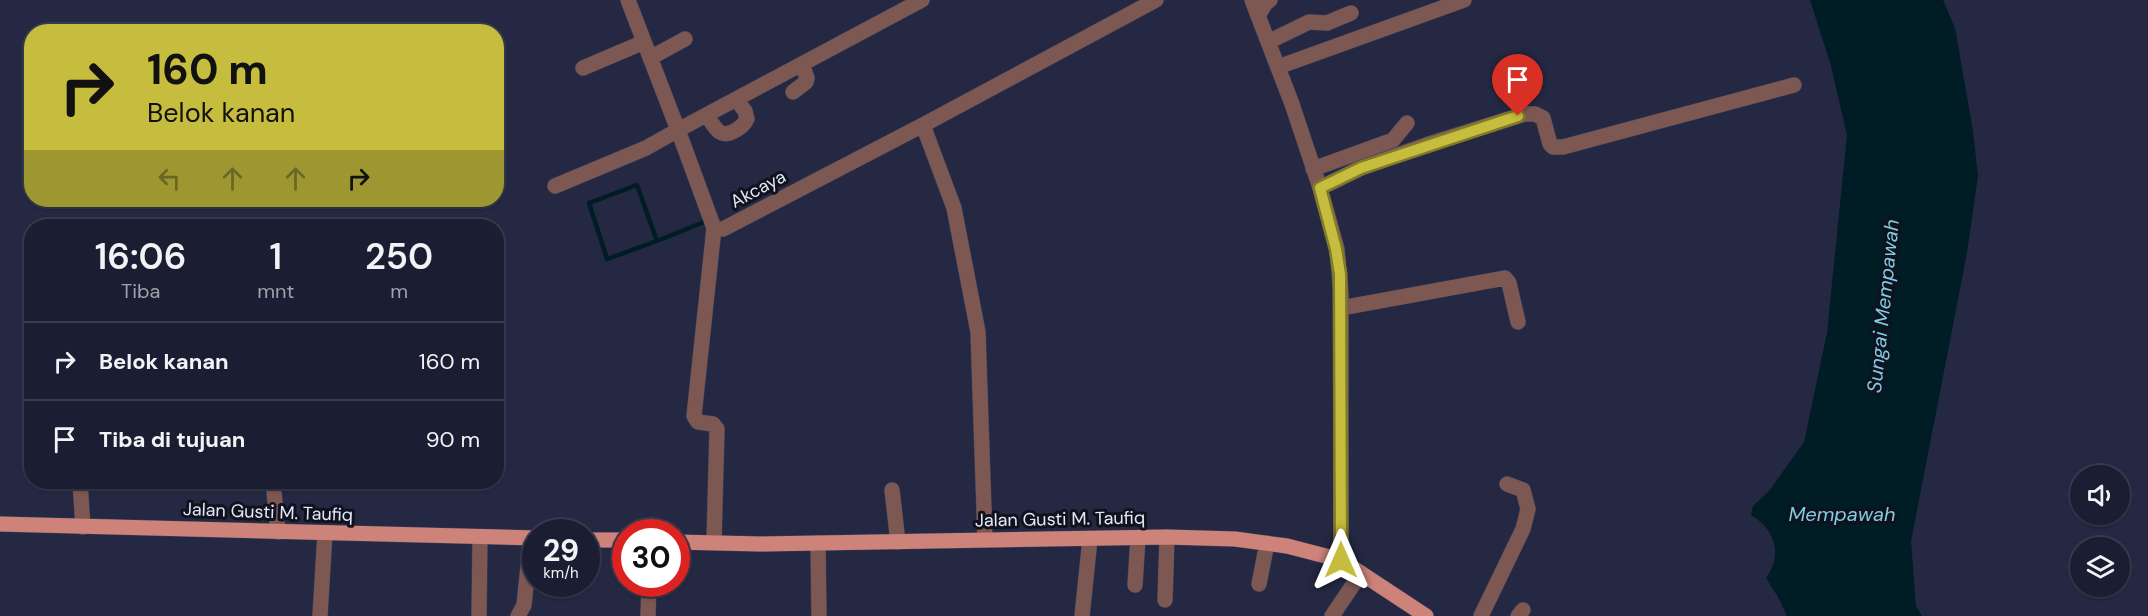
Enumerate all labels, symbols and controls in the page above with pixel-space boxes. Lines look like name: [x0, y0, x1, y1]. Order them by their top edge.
text: 160 m: [147, 42, 268, 97]
icon: right: [48, 48, 126, 126]
pin: [1492, 54, 1543, 116]
icon: arrive: [1501, 63, 1534, 96]
text: Belok kanan: [147, 95, 295, 130]
icon: left: [153, 162, 186, 195]
icon: ahead: [216, 162, 249, 195]
icon: ahead: [279, 162, 312, 195]
icon: right: [342, 162, 375, 195]
street label: Akcaya: [726, 164, 790, 214]
water label: Sungai Mempawah: [1861, 218, 1905, 394]
text: 16:06: [95, 233, 187, 280]
text: 1: [270, 233, 282, 280]
text: 250: [365, 233, 433, 280]
text: Tiba: [121, 278, 160, 304]
text: mnt: [257, 278, 294, 304]
text: m: [390, 278, 408, 304]
icon: right: [48, 345, 81, 378]
text: Belok kanan: [99, 347, 229, 376]
text: 160 m: [419, 347, 480, 376]
icon: arrive: [48, 423, 81, 456]
text: Tiba di tujuan: [99, 425, 245, 454]
text: 90 m: [426, 425, 480, 454]
map controls: [2070, 465, 2130, 597]
button: sound: [2070, 465, 2130, 525]
street label: Jalan Gusti M. Taufiq: [182, 497, 354, 527]
water label: Mempawah: [1788, 501, 1896, 527]
street label: Jalan Gusti M. Taufiq: [975, 506, 1145, 532]
speed limit sign: 30: [612, 519, 690, 597]
position arrow: [1309, 528, 1373, 592]
text: 29: [543, 531, 579, 570]
button: layers: [2070, 537, 2130, 597]
text: km/h: [543, 563, 579, 583]

